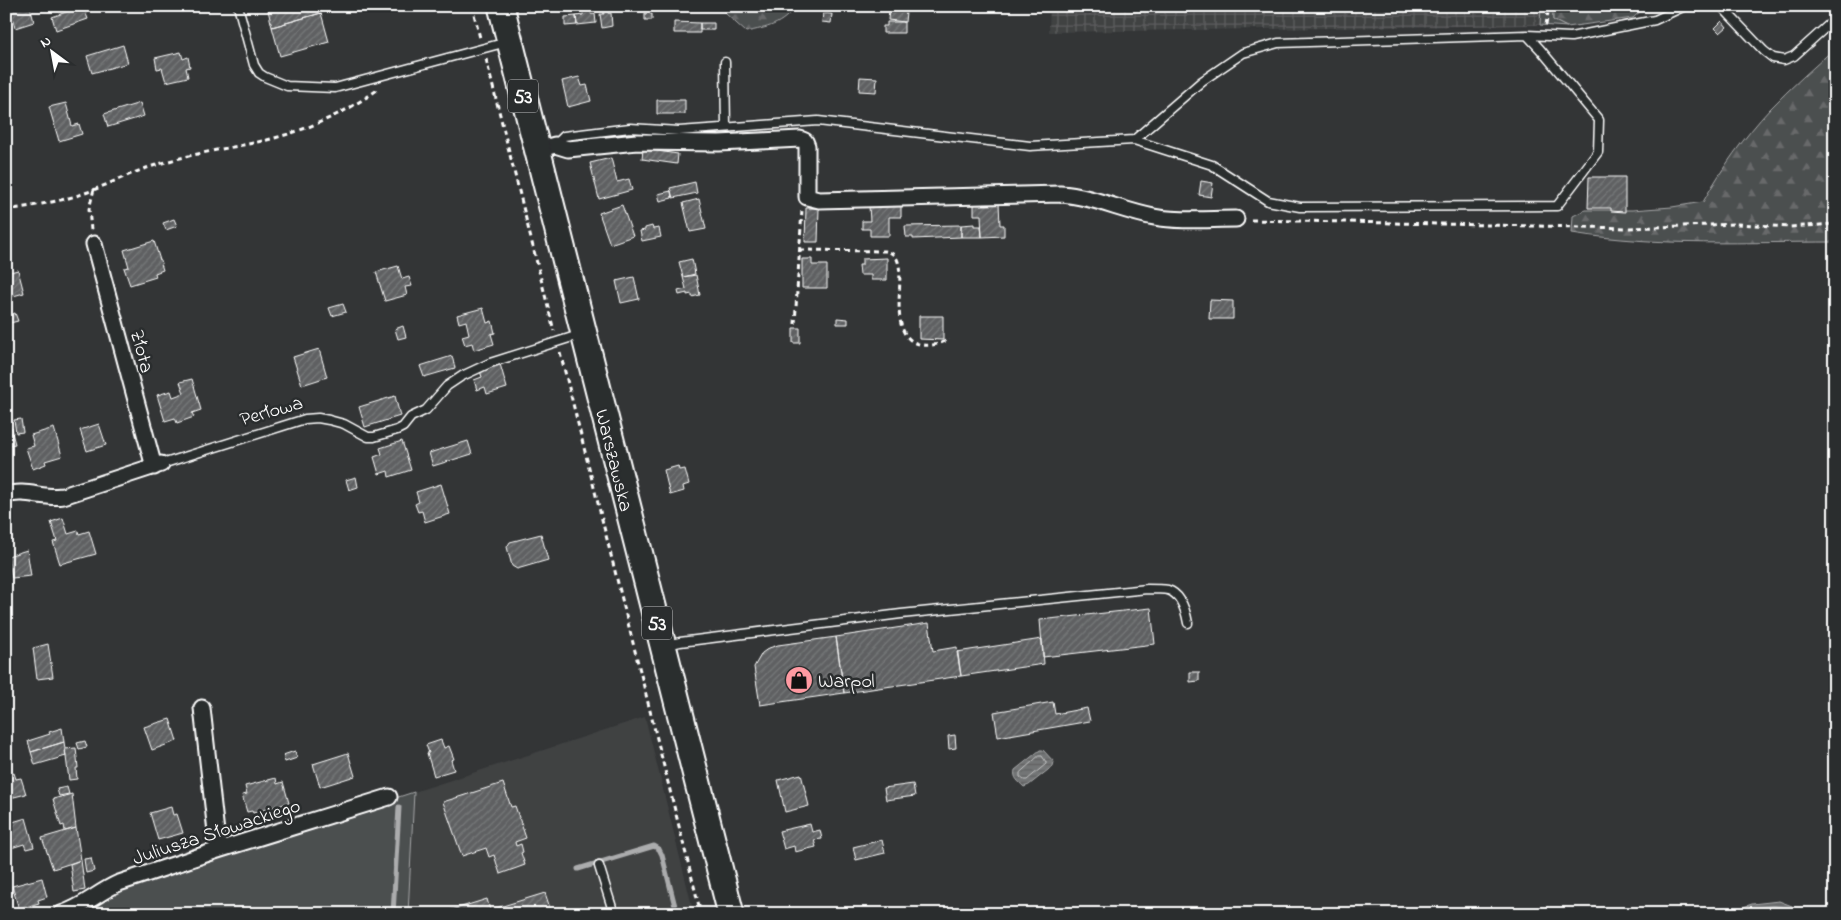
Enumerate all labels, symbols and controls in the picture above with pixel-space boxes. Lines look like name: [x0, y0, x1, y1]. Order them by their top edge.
north arrow: [28, 28, 78, 78]
text: N: [36, 31, 55, 54]
road number: 53: [508, 80, 538, 112]
street label: Złota: [121, 327, 160, 377]
street label: Perłowa: [237, 390, 307, 435]
street label: Warszawska: [586, 406, 639, 515]
road number: 53: [642, 606, 672, 640]
shop icon: Warpol: [784, 665, 814, 695]
place label: Warpol: [818, 668, 875, 697]
street label: Juliusza Słowackiego: [129, 793, 305, 875]

